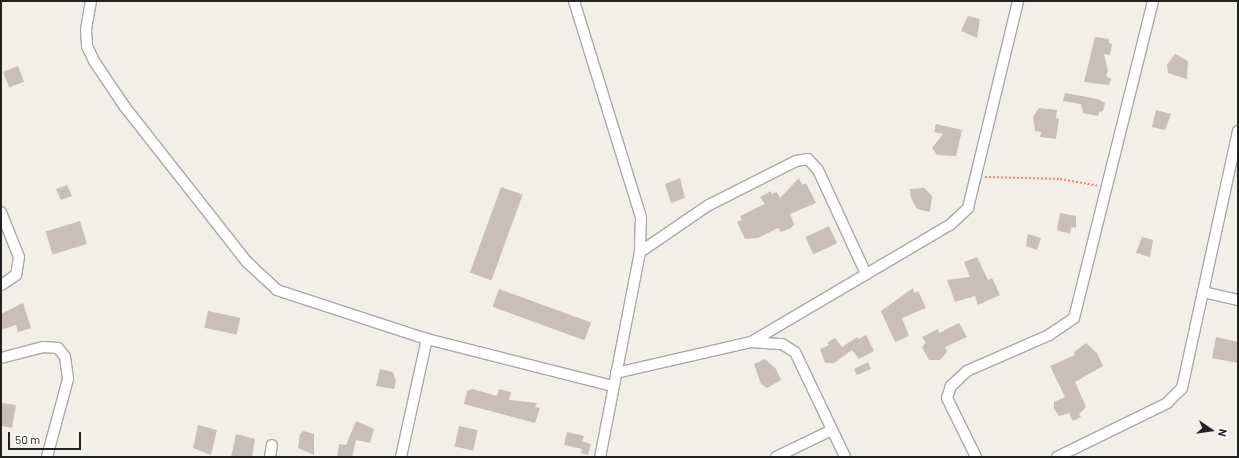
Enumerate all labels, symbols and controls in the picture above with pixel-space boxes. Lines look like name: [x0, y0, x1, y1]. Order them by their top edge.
north arrow: [1191, 410, 1231, 450]
scale bar: [10, 424, 83, 450]
text: N: [1216, 428, 1230, 438]
text: 50 m: [15, 432, 40, 446]

